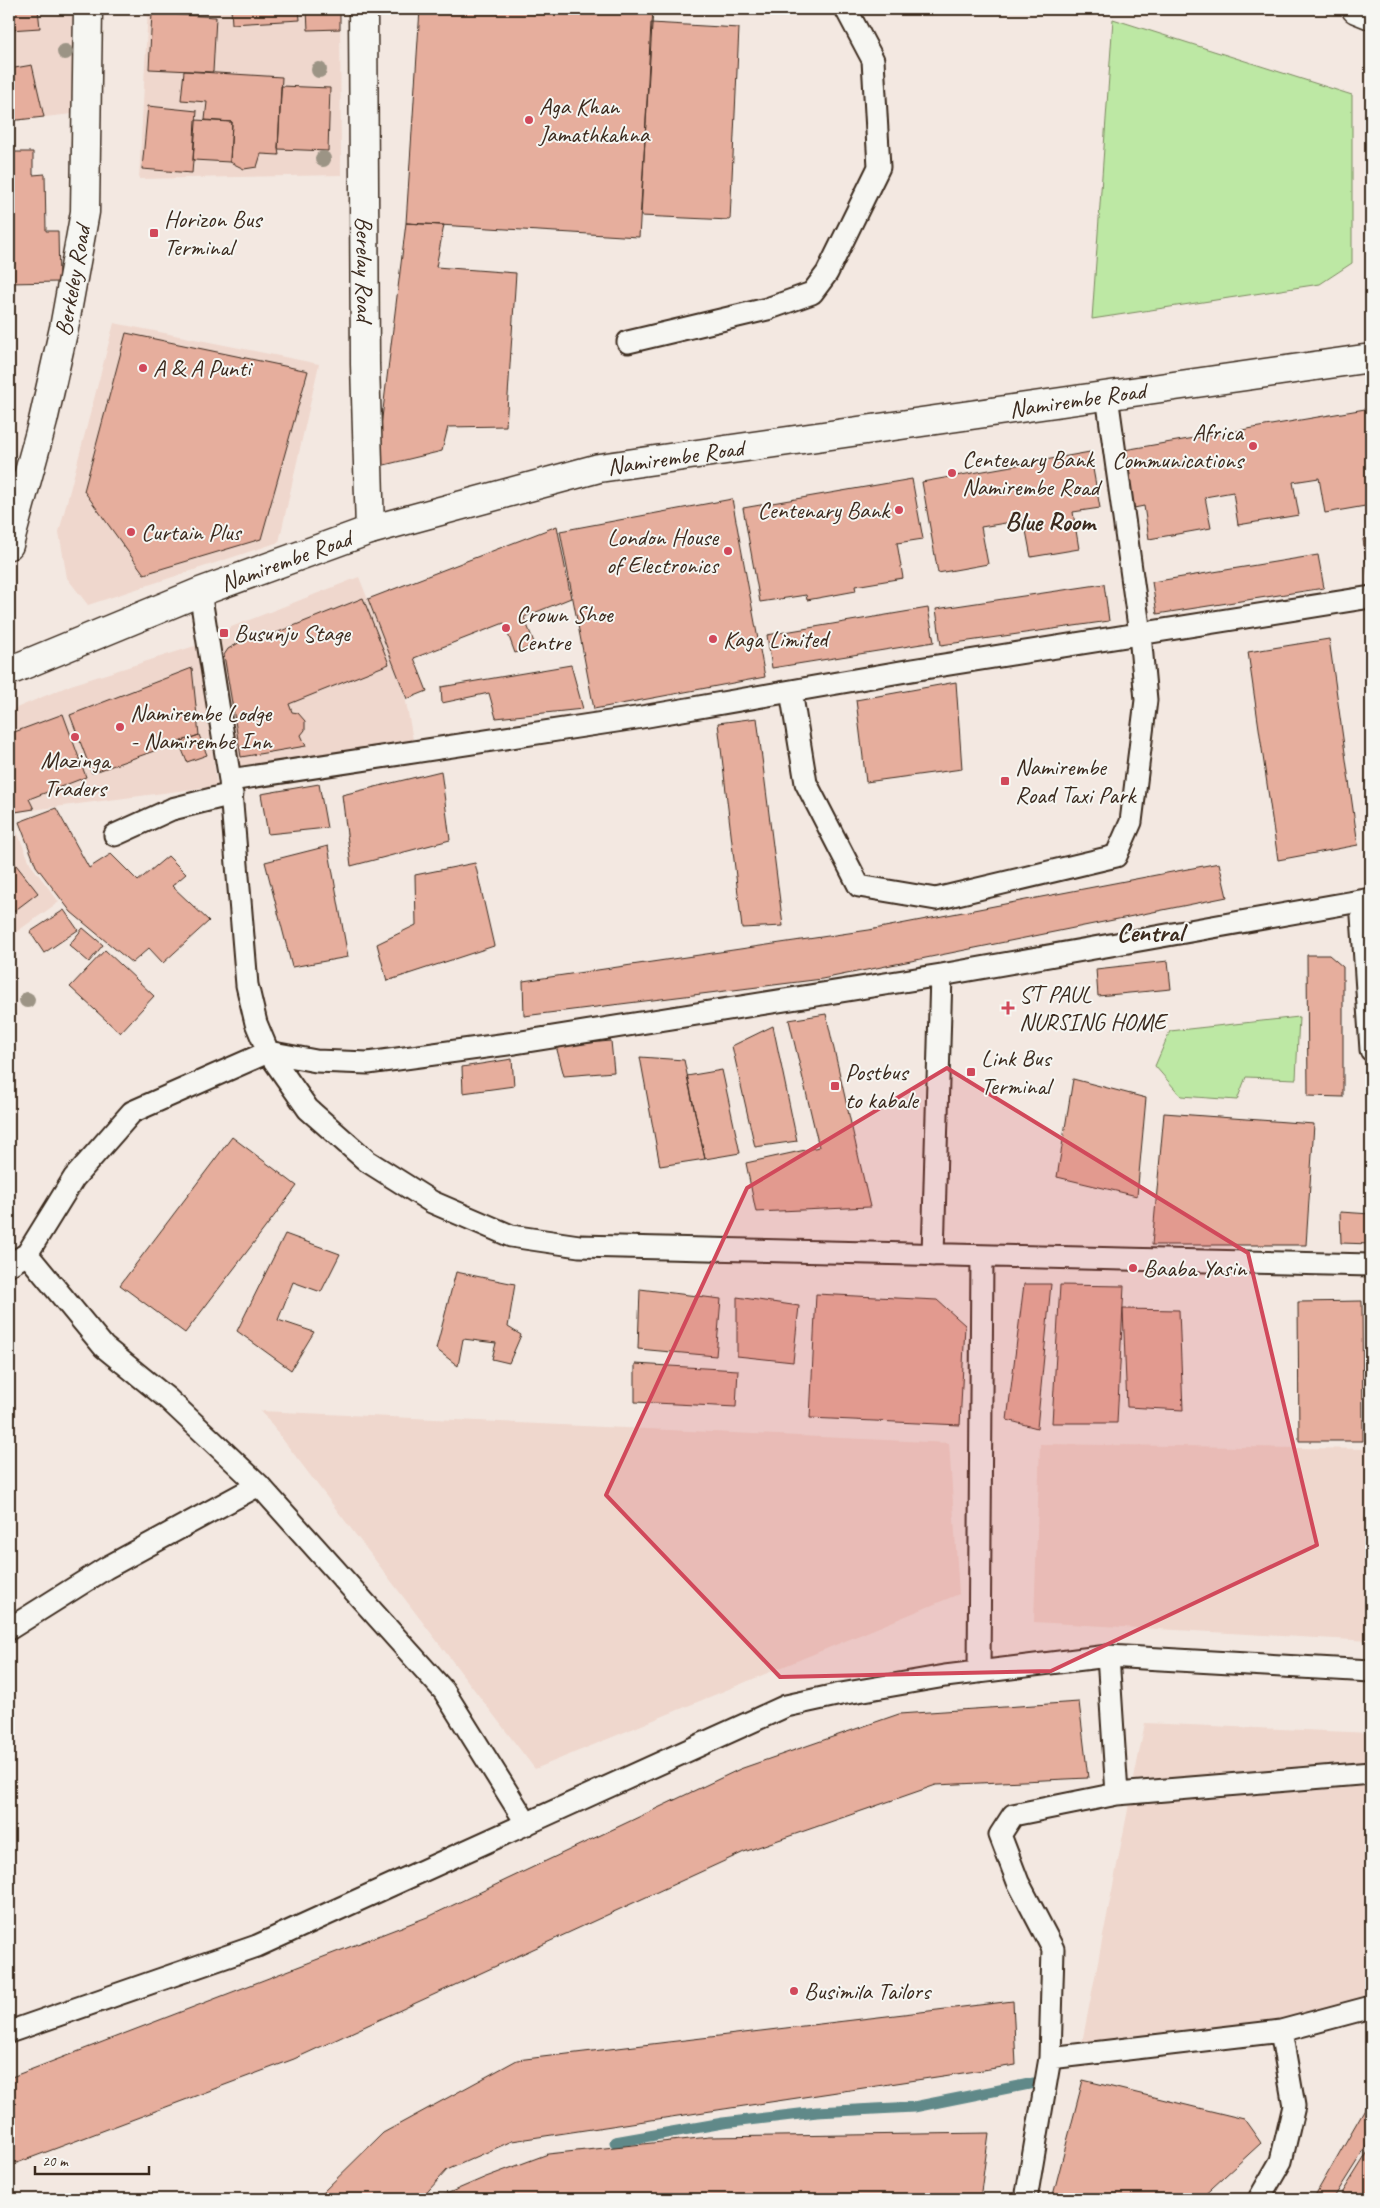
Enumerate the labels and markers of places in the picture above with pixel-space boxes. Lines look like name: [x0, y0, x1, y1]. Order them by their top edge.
place label: Aga Khan Jamathkahna: [538, 91, 651, 149]
marker: Aga Khan Jamathkahna: [523, 114, 535, 126]
place label: Horizon Bus Terminal: [164, 204, 264, 262]
marker: Horizon Bus Terminal: [148, 227, 160, 239]
place label: A & A Punti: [153, 353, 253, 383]
marker: A & A Punti: [137, 362, 149, 374]
place label: Africa Communications: [1112, 417, 1246, 475]
marker: Africa Communications: [1247, 440, 1259, 452]
place label: Centenary Bank Namirembe Road: [962, 444, 1103, 502]
marker: Centenary Bank Namirembe Road: [946, 467, 958, 479]
place label: Centenary Bank: [758, 495, 891, 525]
marker: Centenary Bank: [893, 504, 905, 516]
place label: Curtain Plus: [141, 517, 243, 547]
place label: London House of Electronics: [606, 522, 720, 580]
marker: Curtain Plus: [125, 526, 137, 538]
marker: London House of Electronics: [722, 545, 734, 557]
place label: Crown Shoe Centre: [516, 599, 615, 657]
place label: Busunju Stage: [234, 618, 352, 648]
marker: Crown Shoe Centre: [500, 622, 512, 634]
place label: Kaga Limited: [723, 624, 831, 654]
marker: Busunju Stage: [218, 627, 230, 639]
marker: Kaga Limited: [707, 633, 719, 645]
place label: Namirembe Lodge - Namirembe Inn: [130, 698, 273, 756]
marker: Namirembe Lodge - Namirembe Inn: [114, 721, 126, 733]
marker: Mazinga Traders: [69, 731, 81, 743]
place label: Mazinga Traders: [41, 745, 112, 803]
place label: Namirembe Road Taxi Park: [1015, 752, 1138, 810]
marker: Namirembe Road Taxi Park: [999, 775, 1011, 787]
place label: ST PAUL NURSING HOME: [1019, 979, 1169, 1037]
marker: ST PAUL NURSING HOME: [1001, 1001, 1015, 1015]
place label: Link Bus Terminal: [981, 1043, 1054, 1101]
place label: Postbus to kabale: [845, 1057, 920, 1115]
marker: Link Bus Terminal: [965, 1066, 977, 1078]
marker: Postbus to kabale: [829, 1080, 841, 1092]
place label: Baaba Yasin: [1143, 1253, 1247, 1283]
marker: Baaba Yasin: [1127, 1262, 1139, 1274]
place label: Busimila Tailors: [804, 1976, 932, 2006]
marker: Busimila Tailors: [788, 1985, 800, 1997]

